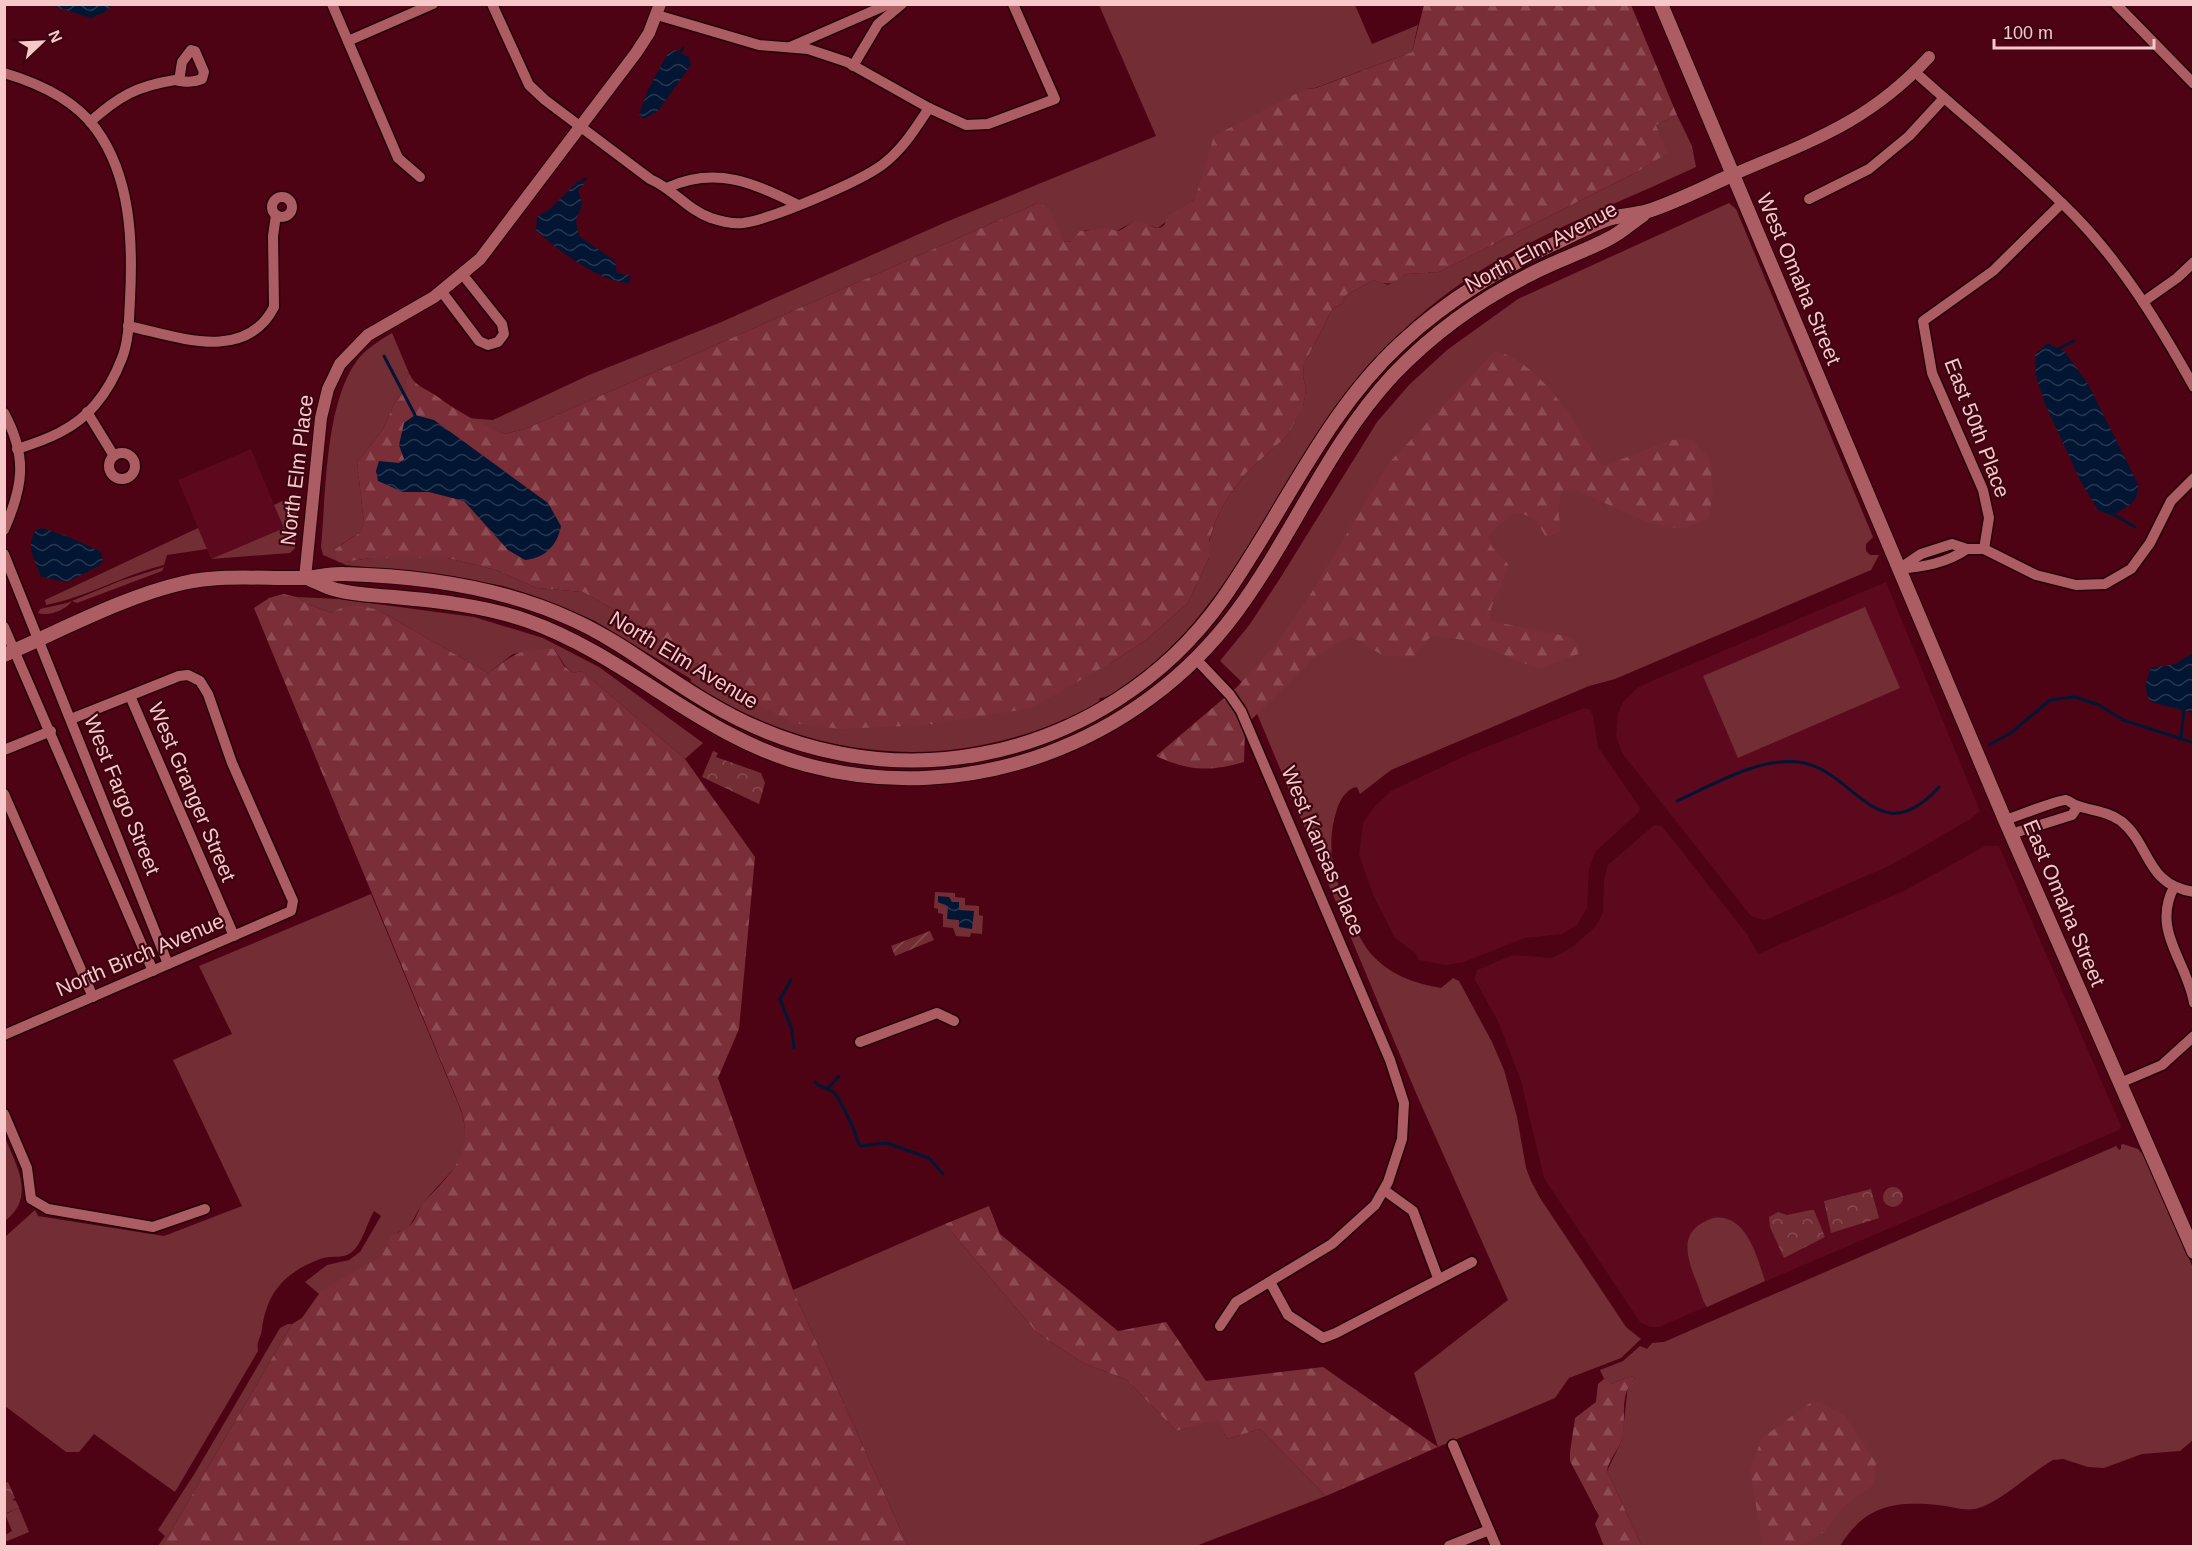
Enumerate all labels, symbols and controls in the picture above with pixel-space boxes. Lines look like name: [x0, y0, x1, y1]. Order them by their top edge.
north arrow: [12, 12, 72, 72]
scale bar: [1994, 12, 2154, 50]
text: 100 m: [2003, 23, 2053, 43]
text: N: [45, 28, 65, 45]
street label: West Omaha Street: [1753, 190, 1846, 368]
street label: North Elm Avenue: [1461, 197, 1621, 296]
street label: East 50th Place: [1940, 355, 2015, 501]
street label: North Elm Place: [276, 393, 317, 547]
street label: North Elm Avenue: [606, 606, 763, 713]
street label: West Granger Street: [144, 699, 241, 885]
street label: West Fargo Street: [80, 712, 165, 878]
street label: West Kansas Place: [1277, 763, 1370, 939]
street label: East Omaha Street: [2019, 816, 2110, 990]
street label: North Birch Avenue: [52, 909, 227, 1000]

